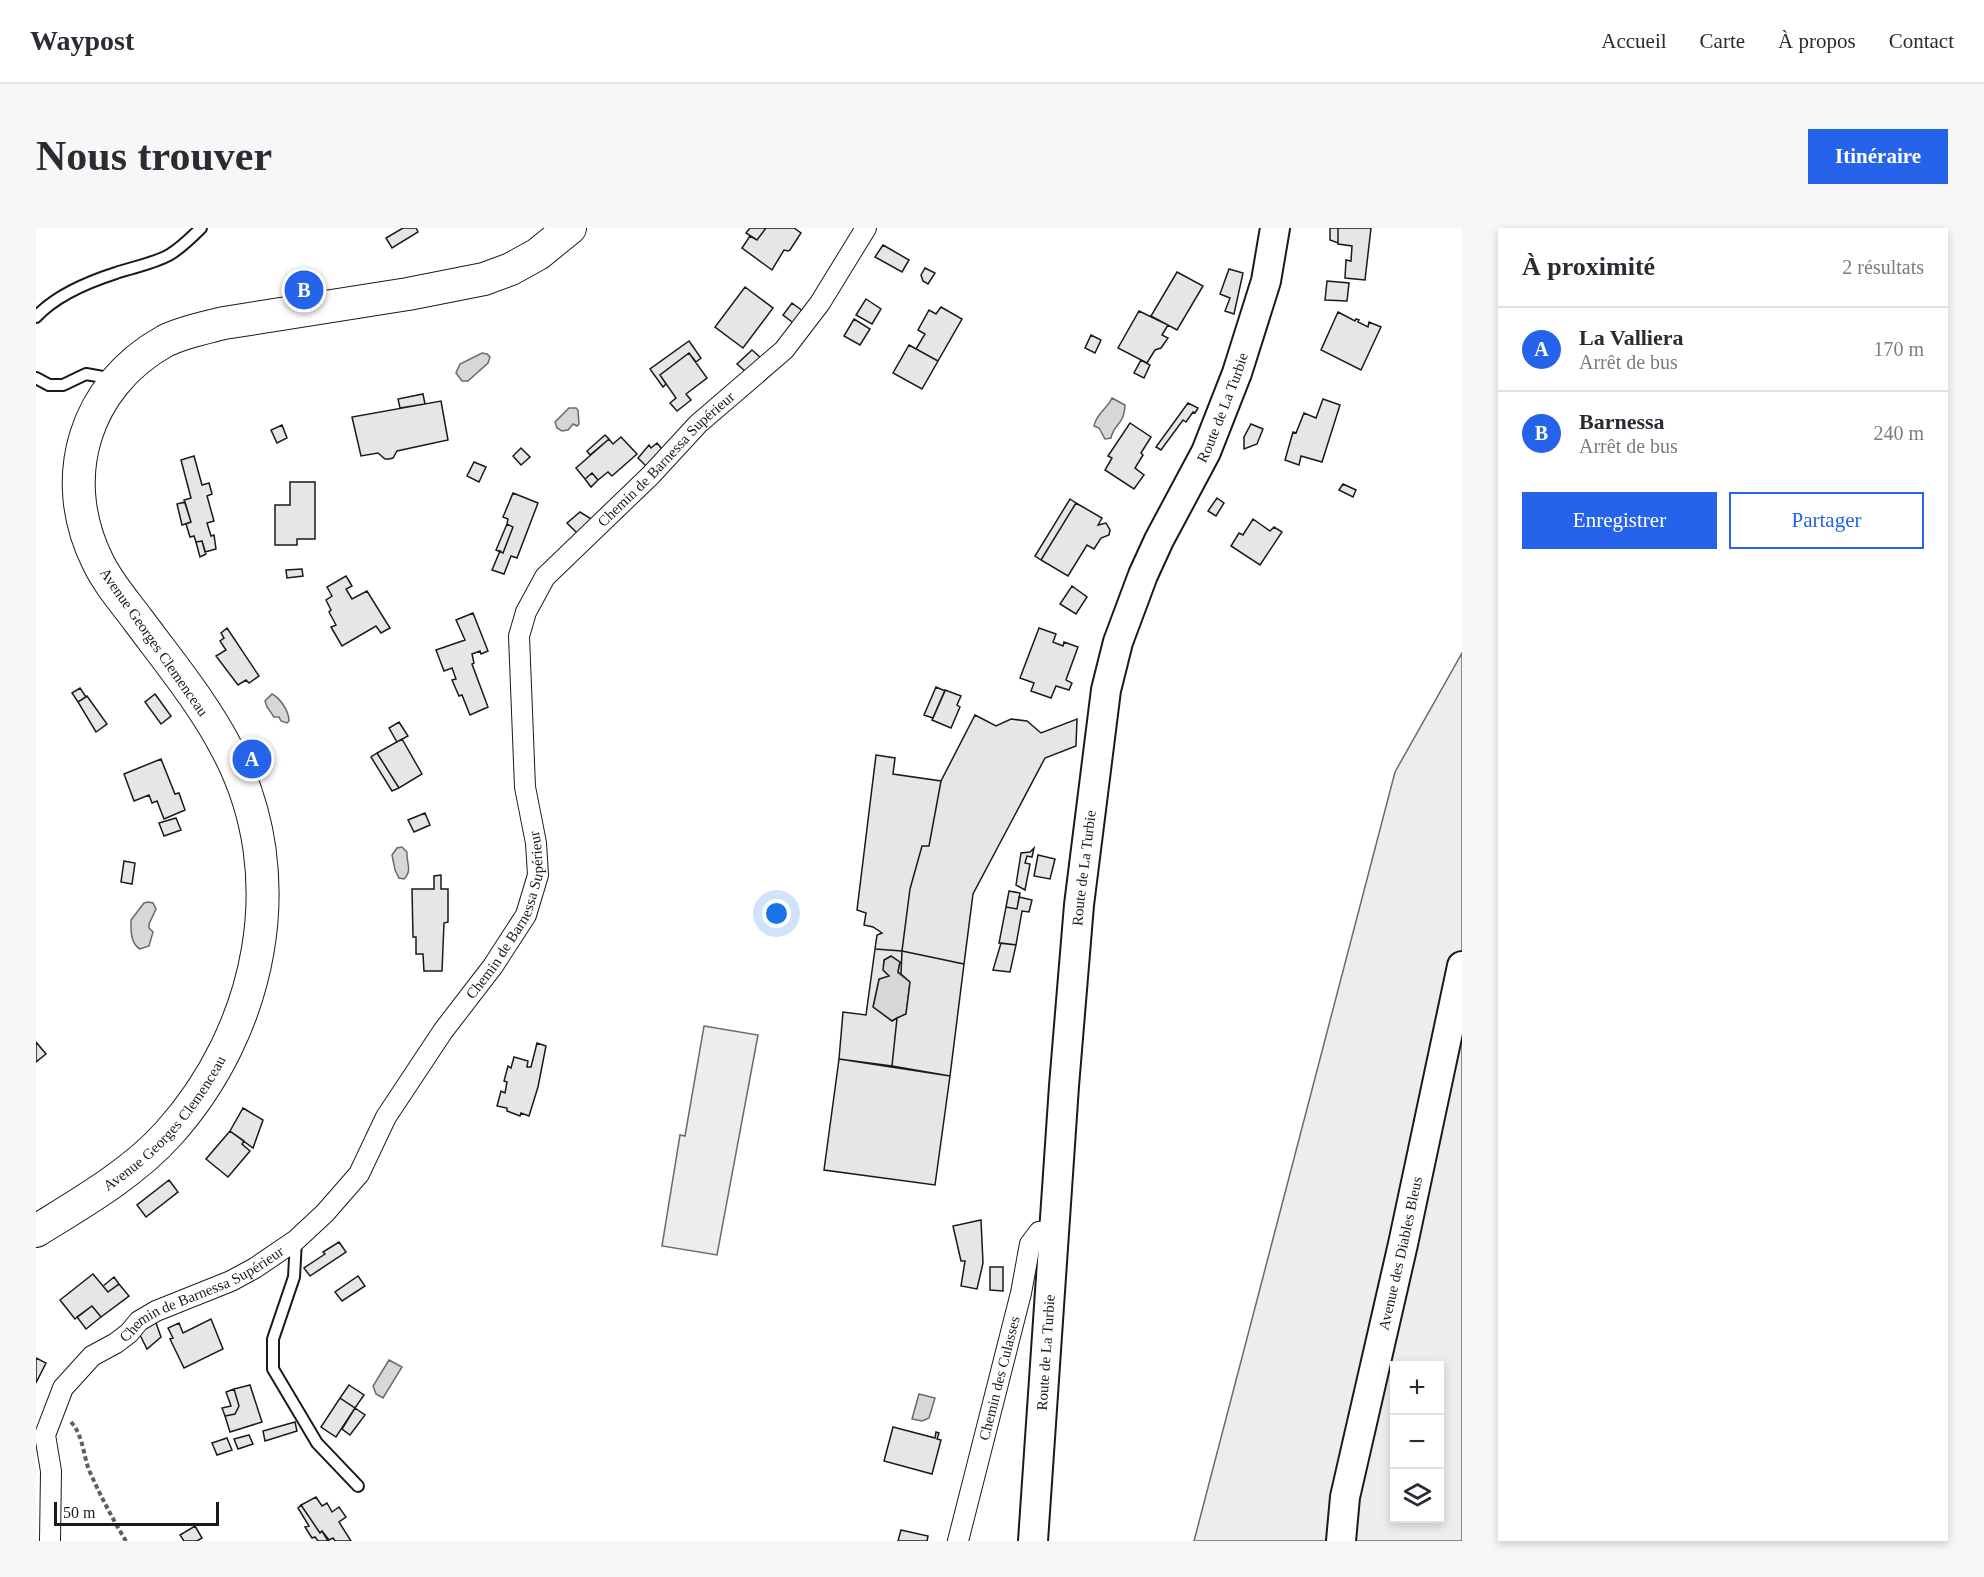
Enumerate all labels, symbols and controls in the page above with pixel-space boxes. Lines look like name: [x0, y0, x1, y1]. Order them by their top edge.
text: Waypost: [30, 25, 134, 56]
text: Accueil: [1601, 29, 1667, 53]
text: Carte: [1700, 29, 1745, 53]
text: À propos: [1778, 29, 1856, 53]
text: Contact: [1889, 29, 1954, 53]
button: Itinéraire: [1808, 129, 1948, 184]
text: Nous trouver: [36, 133, 272, 179]
text: À proximité: [1522, 252, 1655, 281]
text: 2 résultats: [1842, 256, 1924, 278]
pin: B: [284, 268, 324, 312]
text: La Valliera: [1579, 325, 1684, 350]
text: A: [1534, 338, 1549, 360]
text: 170 m: [1873, 338, 1924, 360]
street label: Route de La Turbie: [1194, 351, 1251, 465]
text: Arrêt de bus: [1579, 351, 1678, 373]
street label: Chemin de Barnessa Supérieur: [594, 388, 738, 530]
text: Barnessa: [1579, 409, 1665, 434]
text: B: [1535, 422, 1548, 444]
text: 240 m: [1873, 422, 1924, 444]
text: Arrêt de bus: [1579, 435, 1678, 457]
button: Enregistrer: [1522, 492, 1717, 549]
button: Partager: [1729, 492, 1924, 549]
street label: Avenue Georges Clemenceau: [97, 565, 212, 719]
pin: A: [232, 736, 272, 782]
street label: Route de La Turbie: [1069, 809, 1099, 926]
street label: Chemin de Barnessa Supérieur: [463, 830, 546, 1002]
your location: [762, 899, 791, 928]
street label: Avenue Georges Clemenceau: [100, 1053, 229, 1194]
street label: Avenue des Diables Bleus: [1375, 1175, 1425, 1332]
street label: Chemin de Barnessa Supérieur: [117, 1243, 286, 1345]
street label: Route de La Turbie: [1034, 1294, 1058, 1411]
street label: Chemin des Culasses: [976, 1314, 1023, 1442]
map controls: [1390, 1361, 1444, 1523]
button: +: [1390, 1361, 1444, 1415]
button: −: [1390, 1415, 1444, 1469]
button: layers: [1390, 1469, 1444, 1523]
scale bar: [54, 1499, 219, 1526]
text: 50 m: [63, 1504, 95, 1521]

